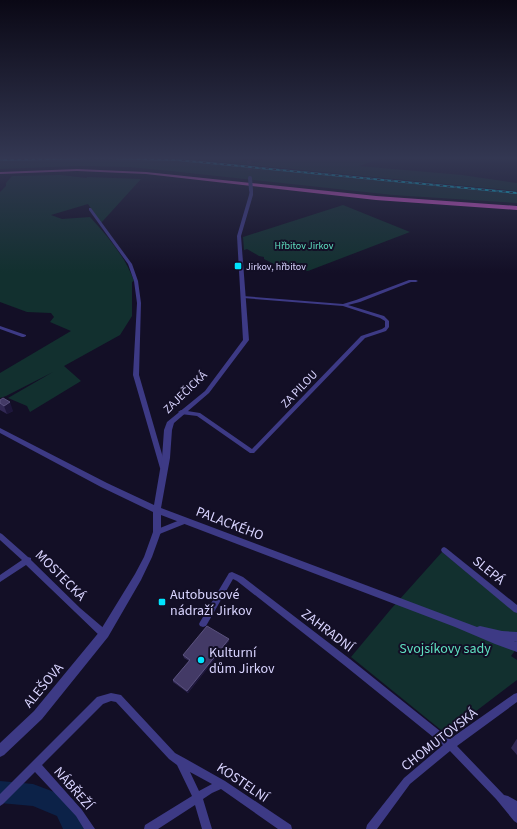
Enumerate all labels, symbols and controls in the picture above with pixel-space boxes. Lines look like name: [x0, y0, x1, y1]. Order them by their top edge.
park label: Hřbitov Jirkov: [275, 239, 334, 253]
place label: Jirkov, hřbitov: [246, 260, 306, 274]
marker: Jirkov, hřbitov: [233, 261, 243, 271]
street label: ZAJEČICKÁ: [160, 367, 211, 418]
street label: ZA PILOU: [277, 367, 322, 412]
street label: PALACKÉHO: [193, 502, 266, 546]
street label: MOSTECKÁ: [30, 546, 91, 606]
street label: SLEPÁ: [468, 552, 509, 590]
place label: Autobusové nádraží Jirkov: [170, 585, 252, 621]
marker: Autobusové nádraží Jirkov: [157, 597, 167, 607]
street label: ZAHRADNÍ: [297, 604, 359, 658]
park label: Svojsíkovy sady: [399, 639, 491, 659]
place label: Kulturní dům Jirkov: [209, 643, 275, 679]
marker: Kulturní dům Jirkov: [196, 655, 206, 665]
street label: ALEŠOVA: [19, 659, 69, 712]
street label: CHOMUTOVSKÁ: [397, 703, 482, 776]
street label: KOSTELNÍ: [212, 758, 273, 808]
street label: NÁBŘEŽÍ: [49, 763, 99, 816]

